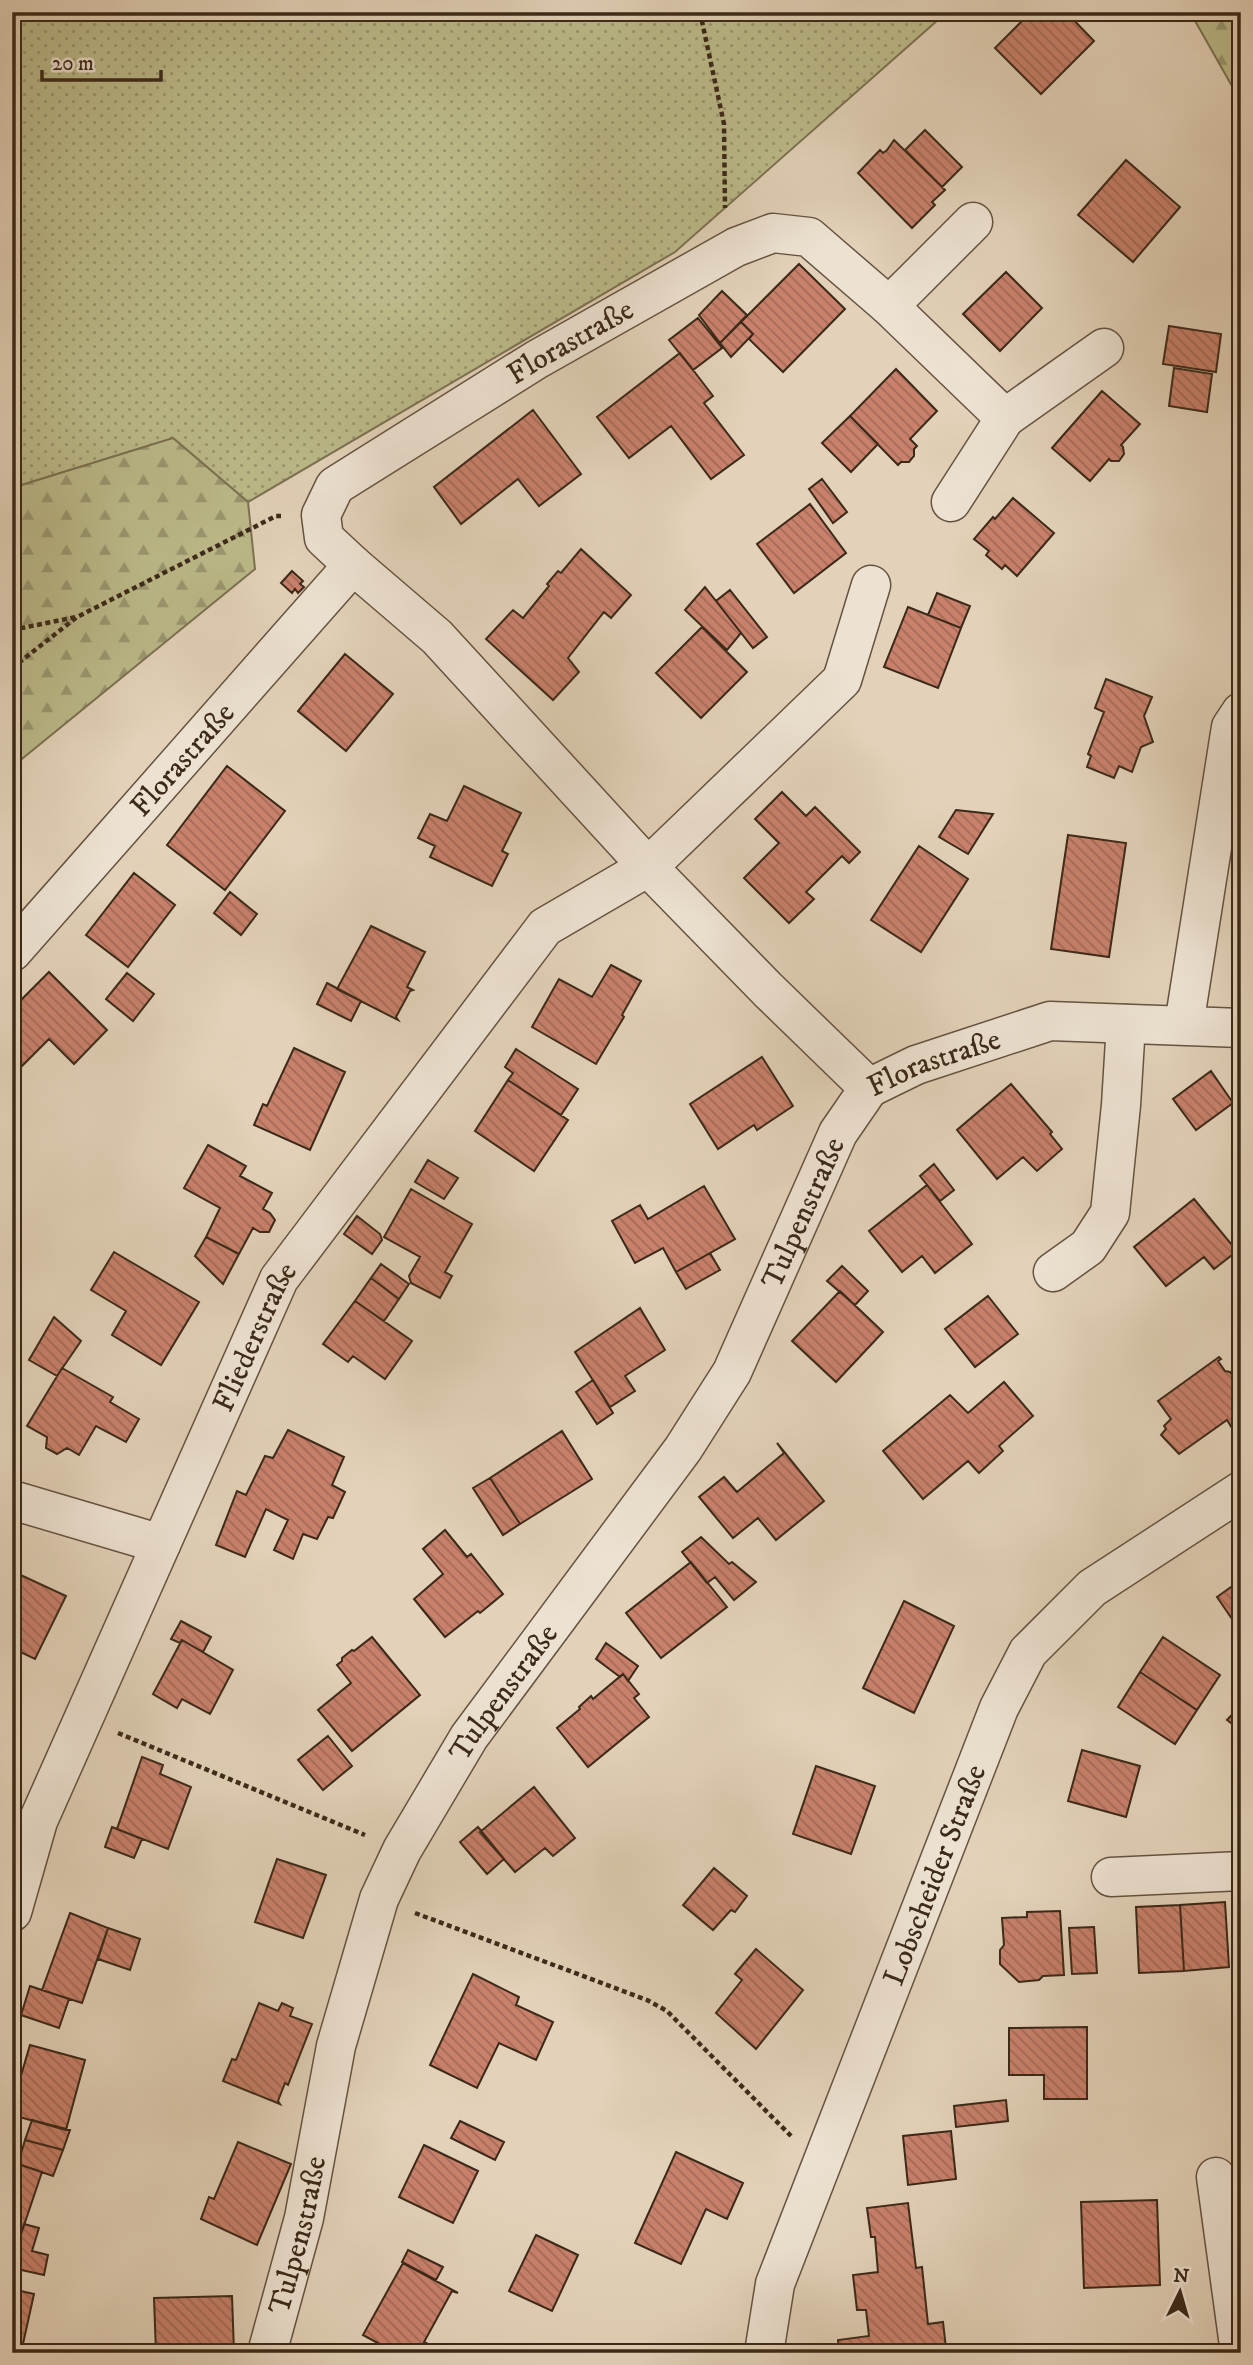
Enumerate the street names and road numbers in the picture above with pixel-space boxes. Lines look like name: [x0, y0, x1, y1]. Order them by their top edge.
street label: Florastraße: [501, 292, 640, 394]
street label: Florastraße: [123, 695, 243, 825]
street label: Florastraße: [862, 1022, 1005, 1106]
street label: Tulpenstraße: [754, 1132, 854, 1294]
street label: Fliederstraße: [205, 1255, 305, 1418]
street label: Tulpenstraße: [442, 1617, 567, 1768]
street label: Lobscheider Straße: [876, 1760, 995, 1991]
street label: Tulpenstraße: [262, 2153, 335, 2318]

